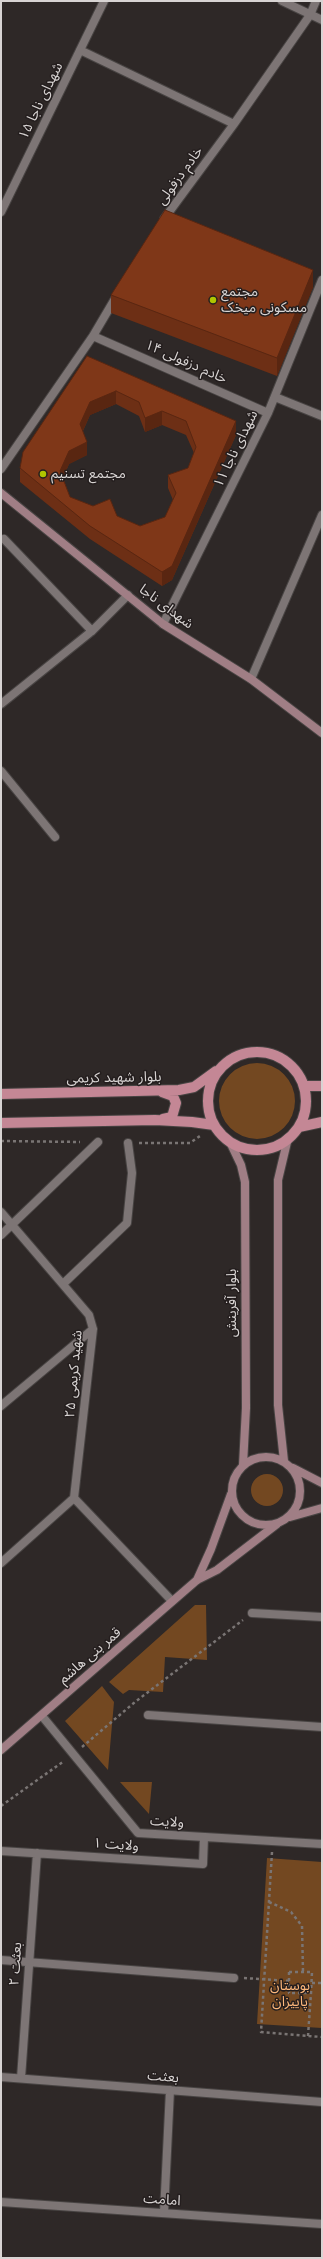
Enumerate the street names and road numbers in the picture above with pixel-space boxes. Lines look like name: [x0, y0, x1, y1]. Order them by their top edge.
street label: شهدای ناجا ۱۵: [15, 60, 67, 142]
street label: خادم دزفولی: [153, 144, 207, 208]
street label: خادم دزفولی ۱۴: [142, 336, 230, 388]
street label: شهدای ناجا ۱۱: [210, 408, 262, 490]
street label: شهدای ناجا: [136, 581, 196, 633]
street label: بلوار شهید کریمی: [66, 1069, 162, 1087]
street label: بلوار آفرینش: [224, 1269, 240, 1337]
street label: شهید کریمی ۲۵: [62, 1329, 86, 1419]
street label: قمر بنی هاشم: [55, 1624, 125, 1688]
street label: ولایت: [150, 1812, 184, 1832]
street label: ولایت ۱: [93, 1835, 139, 1855]
street label: بعثت ۲: [6, 1942, 26, 1986]
street label: بعثت: [147, 2067, 179, 2087]
street label: امامت: [143, 2190, 181, 2210]

